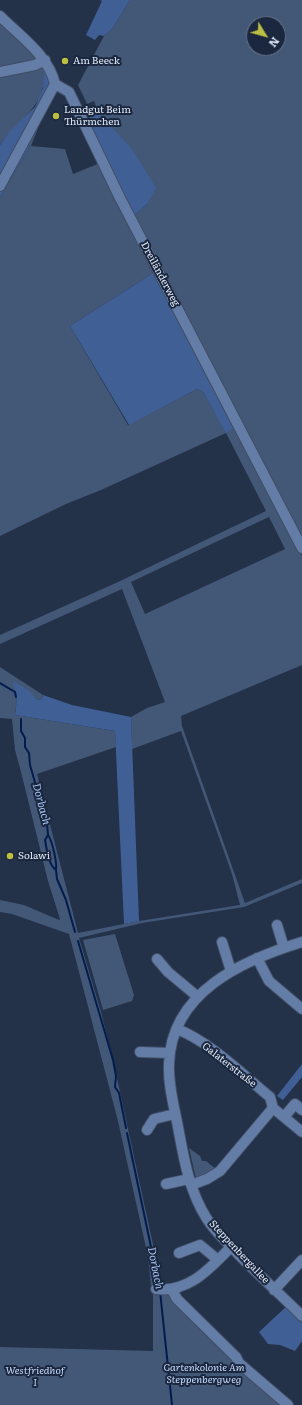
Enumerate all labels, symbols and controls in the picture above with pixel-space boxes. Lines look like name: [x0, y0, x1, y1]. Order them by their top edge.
north arrow: [246, 16, 286, 56]
text: N: [266, 34, 284, 51]
place label: Am Beeck: [73, 55, 120, 67]
marker: Am Beeck: [60, 56, 70, 66]
place label: Landgut Beim Thürmchen: [64, 104, 131, 128]
marker: Landgut Beim Thürmchen: [51, 111, 61, 121]
street label: Dreiländerweg: [138, 240, 182, 308]
water label: Dorbach: [29, 782, 53, 826]
place label: Solawi: [18, 850, 50, 862]
marker: Solawi: [5, 851, 15, 861]
street label: Galaterstraße: [200, 1040, 258, 1090]
street label: Steppenbergallee: [207, 1218, 271, 1286]
water label: Dorbach: [144, 1246, 166, 1290]
park label: Gartenkolonie Am Steppenbergweg: [164, 1362, 244, 1386]
park label: Westfriedhof I: [5, 1365, 65, 1388]

